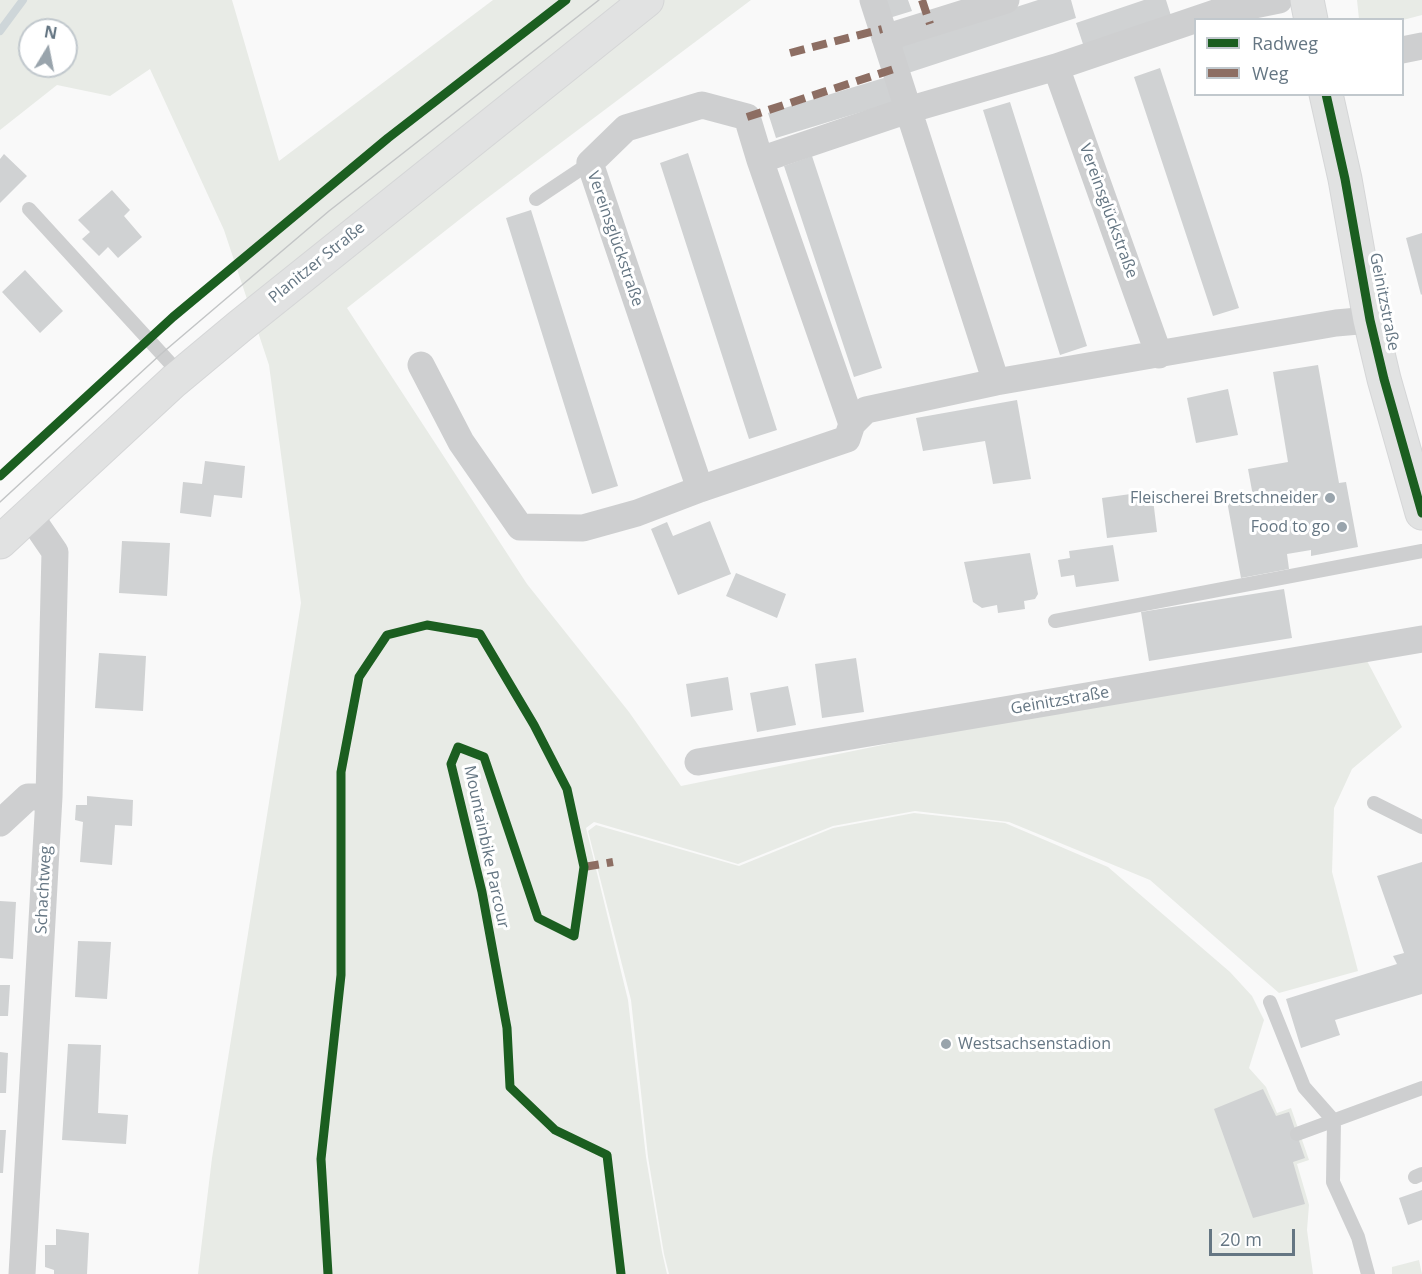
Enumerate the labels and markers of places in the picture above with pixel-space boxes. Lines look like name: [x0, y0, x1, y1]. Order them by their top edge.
place label: Fleischerei Bretschneider: [1130, 488, 1318, 508]
marker: Fleischerei Bretschneider: [1323, 491, 1337, 505]
place label: Food to go: [1251, 517, 1330, 537]
marker: Food to go: [1335, 520, 1349, 534]
place label: Westsachsenstadion: [958, 1034, 1111, 1054]
marker: Westsachsenstadion: [939, 1037, 953, 1051]

